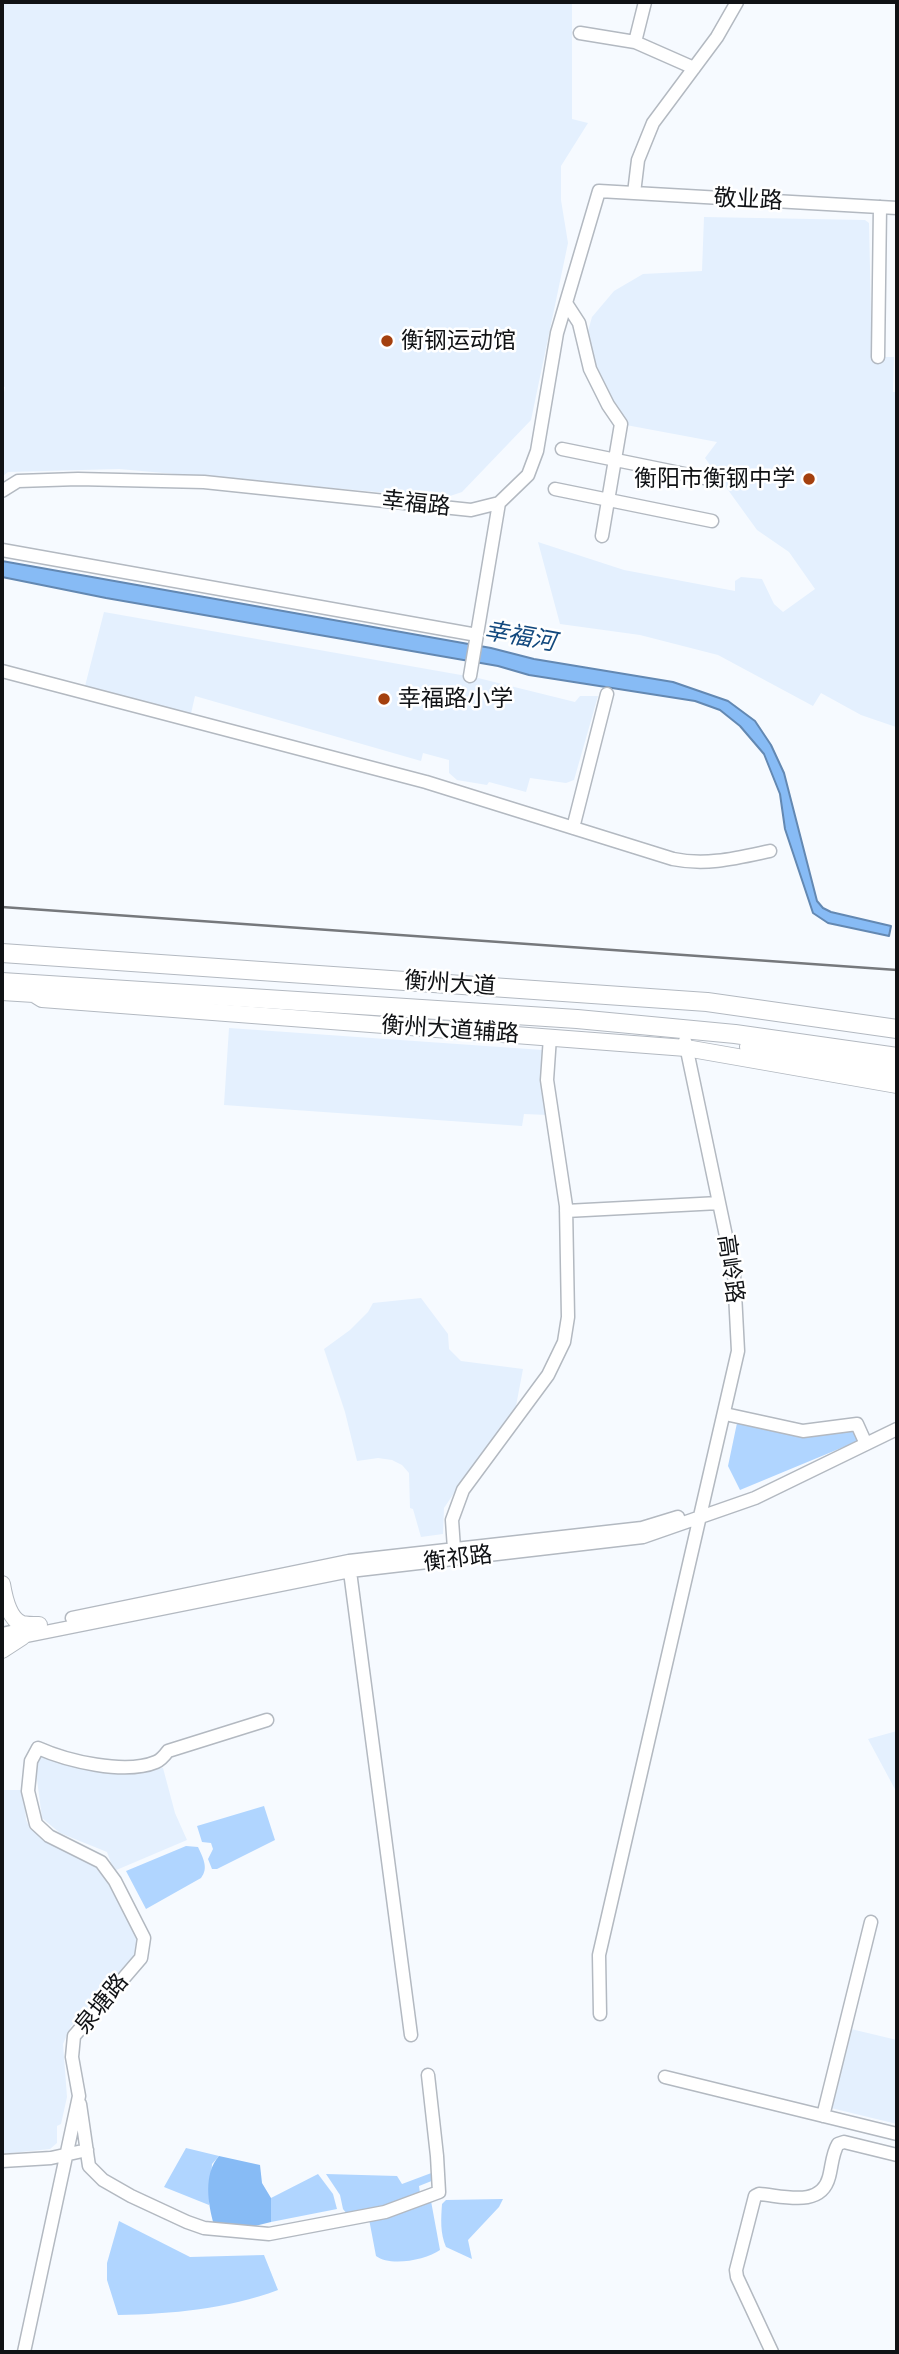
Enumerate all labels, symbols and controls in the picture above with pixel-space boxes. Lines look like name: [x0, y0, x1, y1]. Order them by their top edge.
street label: 敬业路: [713, 184, 783, 216]
place label: 衡钢运动馆: [401, 327, 516, 355]
marker: 衡钢运动馆: [379, 333, 395, 349]
place label: 衡阳市衡钢中学: [634, 465, 795, 493]
marker: 衡阳市衡钢中学: [801, 471, 817, 487]
street label: 幸福路: [380, 487, 452, 521]
water label: 幸福河: [482, 617, 558, 657]
place label: 幸福路小学: [398, 685, 513, 713]
marker: 幸福路小学: [376, 691, 392, 707]
street label: 衡州大道: [403, 967, 497, 1001]
street label: 衡州大道辅路: [380, 1011, 520, 1049]
street label: 高岭路: [712, 1233, 748, 1305]
street label: 衡祁路: [422, 1541, 494, 1577]
street label: 泉塘路: [70, 1969, 134, 2039]

